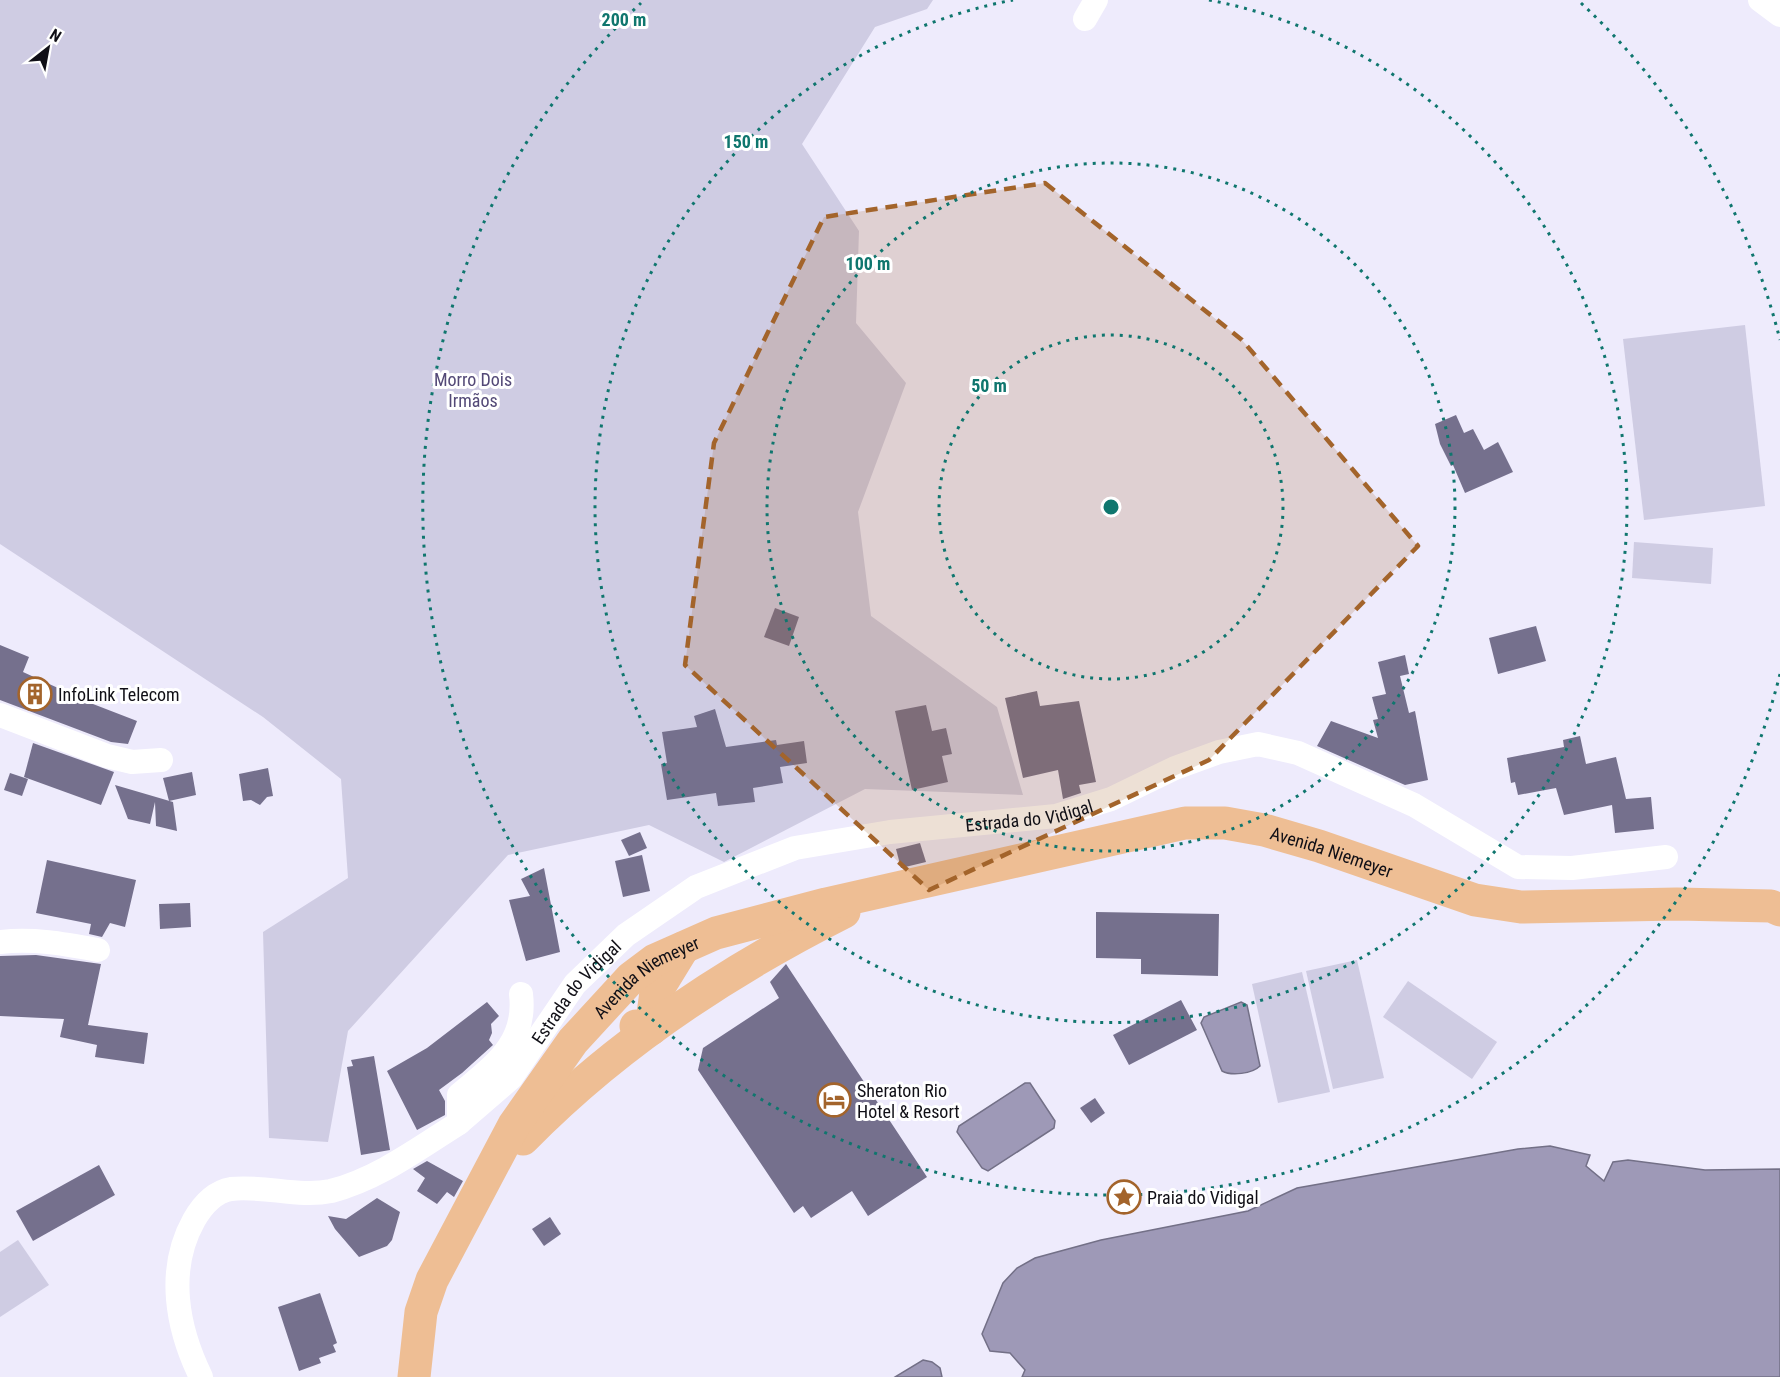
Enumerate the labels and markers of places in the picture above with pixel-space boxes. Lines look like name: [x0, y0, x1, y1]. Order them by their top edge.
centre of rings: [1101, 497, 1121, 517]
building icon: InfoLink Telecom: [17, 676, 53, 712]
place label: InfoLink Telecom: [58, 684, 180, 705]
place label: Sheraton Rio Hotel & Resort: [857, 1080, 960, 1122]
hotel icon: Sheraton Rio Hotel & Resort: [816, 1082, 852, 1118]
place icon: Praia do Vidigal: [1106, 1179, 1142, 1215]
place label: Praia do Vidigal: [1147, 1187, 1259, 1208]

